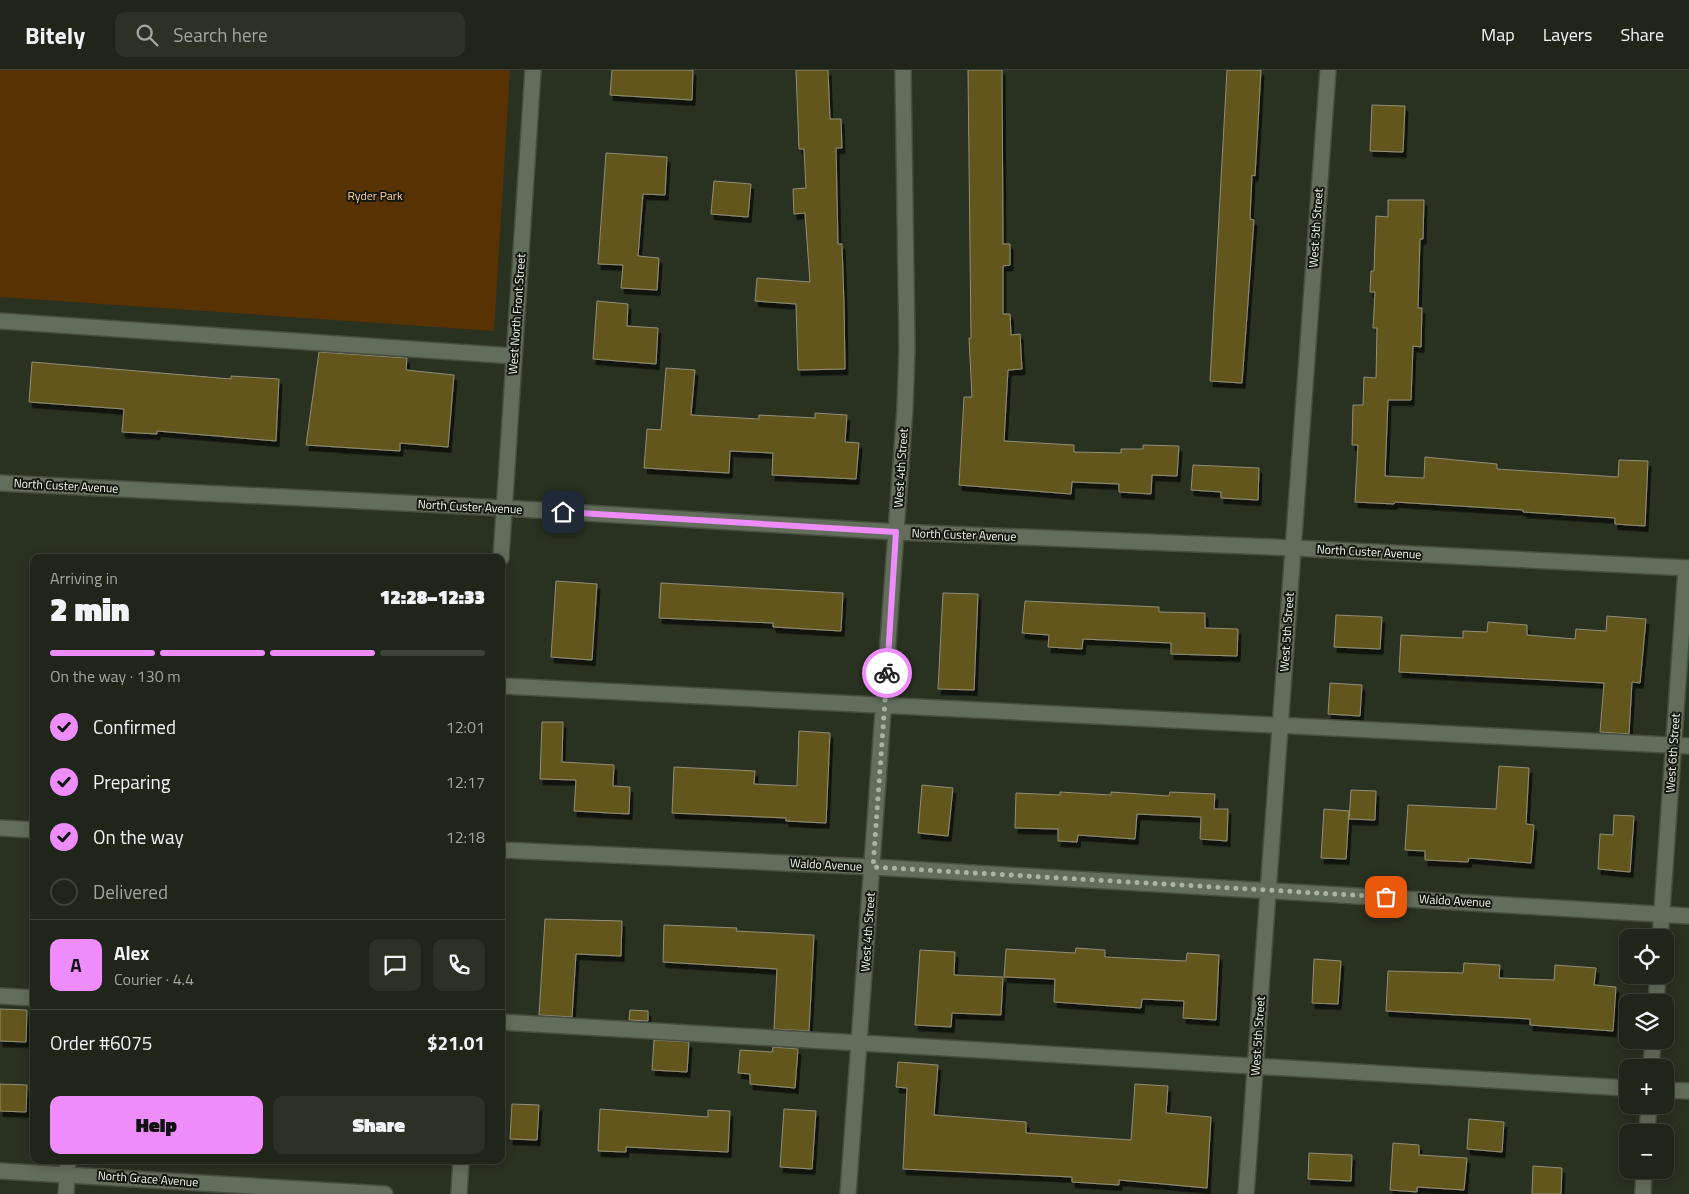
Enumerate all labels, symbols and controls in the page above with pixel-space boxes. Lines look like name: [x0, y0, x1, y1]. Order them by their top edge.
search box: [115, 12, 465, 57]
text: Bitely: [25, 17, 85, 53]
text: Search here: [173, 20, 268, 49]
icon: search: [133, 21, 161, 49]
text: Map: [1481, 21, 1515, 48]
text: Layers: [1543, 21, 1592, 48]
text: Share: [1620, 21, 1664, 48]
park label: Ryder Park: [347, 186, 403, 205]
street label: West 5th Street: [1303, 187, 1328, 268]
street label: West North Front Street: [503, 252, 530, 375]
street label: West 4th Street: [888, 427, 913, 508]
street label: North Custer Avenue: [13, 473, 119, 498]
pin: [542, 491, 584, 533]
street label: North Custer Avenue: [417, 494, 523, 519]
icon: home: [549, 498, 577, 526]
street label: North Custer Avenue: [911, 523, 1017, 546]
street label: North Custer Avenue: [1316, 539, 1422, 564]
text: Arriving in: [50, 566, 118, 590]
text: 12:28–12:33: [380, 582, 485, 611]
text: 2 min: [50, 585, 130, 633]
street label: West 5th Street: [1274, 591, 1299, 672]
courier: [862, 648, 912, 698]
icon: bike: [873, 659, 901, 687]
text: On the way · 130 m: [50, 664, 181, 688]
text: Confirmed: [93, 712, 176, 741]
street label: West 6th Street: [1660, 712, 1685, 793]
icon: check: [50, 713, 78, 741]
text: 12:01: [446, 715, 485, 739]
text: Preparing: [93, 767, 170, 796]
icon: check: [50, 768, 78, 796]
text: 12:17: [446, 770, 485, 794]
text: On the way: [93, 822, 184, 851]
icon: check: [50, 823, 78, 851]
text: 12:18: [446, 825, 485, 849]
street label: Waldo Avenue: [790, 853, 863, 876]
pin: [1365, 876, 1407, 918]
text: Delivered: [93, 877, 168, 906]
icon: bag: [1372, 883, 1400, 911]
street label: Waldo Avenue: [1419, 889, 1492, 912]
street label: West 4th Street: [855, 891, 880, 972]
map controls: [1619, 929, 1674, 1179]
button: locate: [1619, 929, 1674, 984]
text: Alex: [114, 938, 149, 967]
button: chat: [369, 939, 421, 991]
button: phone: [433, 939, 485, 991]
text: A: [70, 950, 82, 979]
text: Courier · 4.4: [114, 967, 194, 991]
button: layers: [1619, 994, 1674, 1049]
street label: West 5th Street: [1245, 995, 1270, 1076]
text: Order #6075: [50, 1028, 152, 1057]
text: $21.01: [427, 1028, 485, 1057]
button: +: [1619, 1059, 1674, 1114]
button: Help: [50, 1096, 263, 1154]
button: Share: [273, 1096, 485, 1154]
button: −: [1619, 1124, 1674, 1179]
street label: North Grace Avenue: [97, 1166, 199, 1191]

